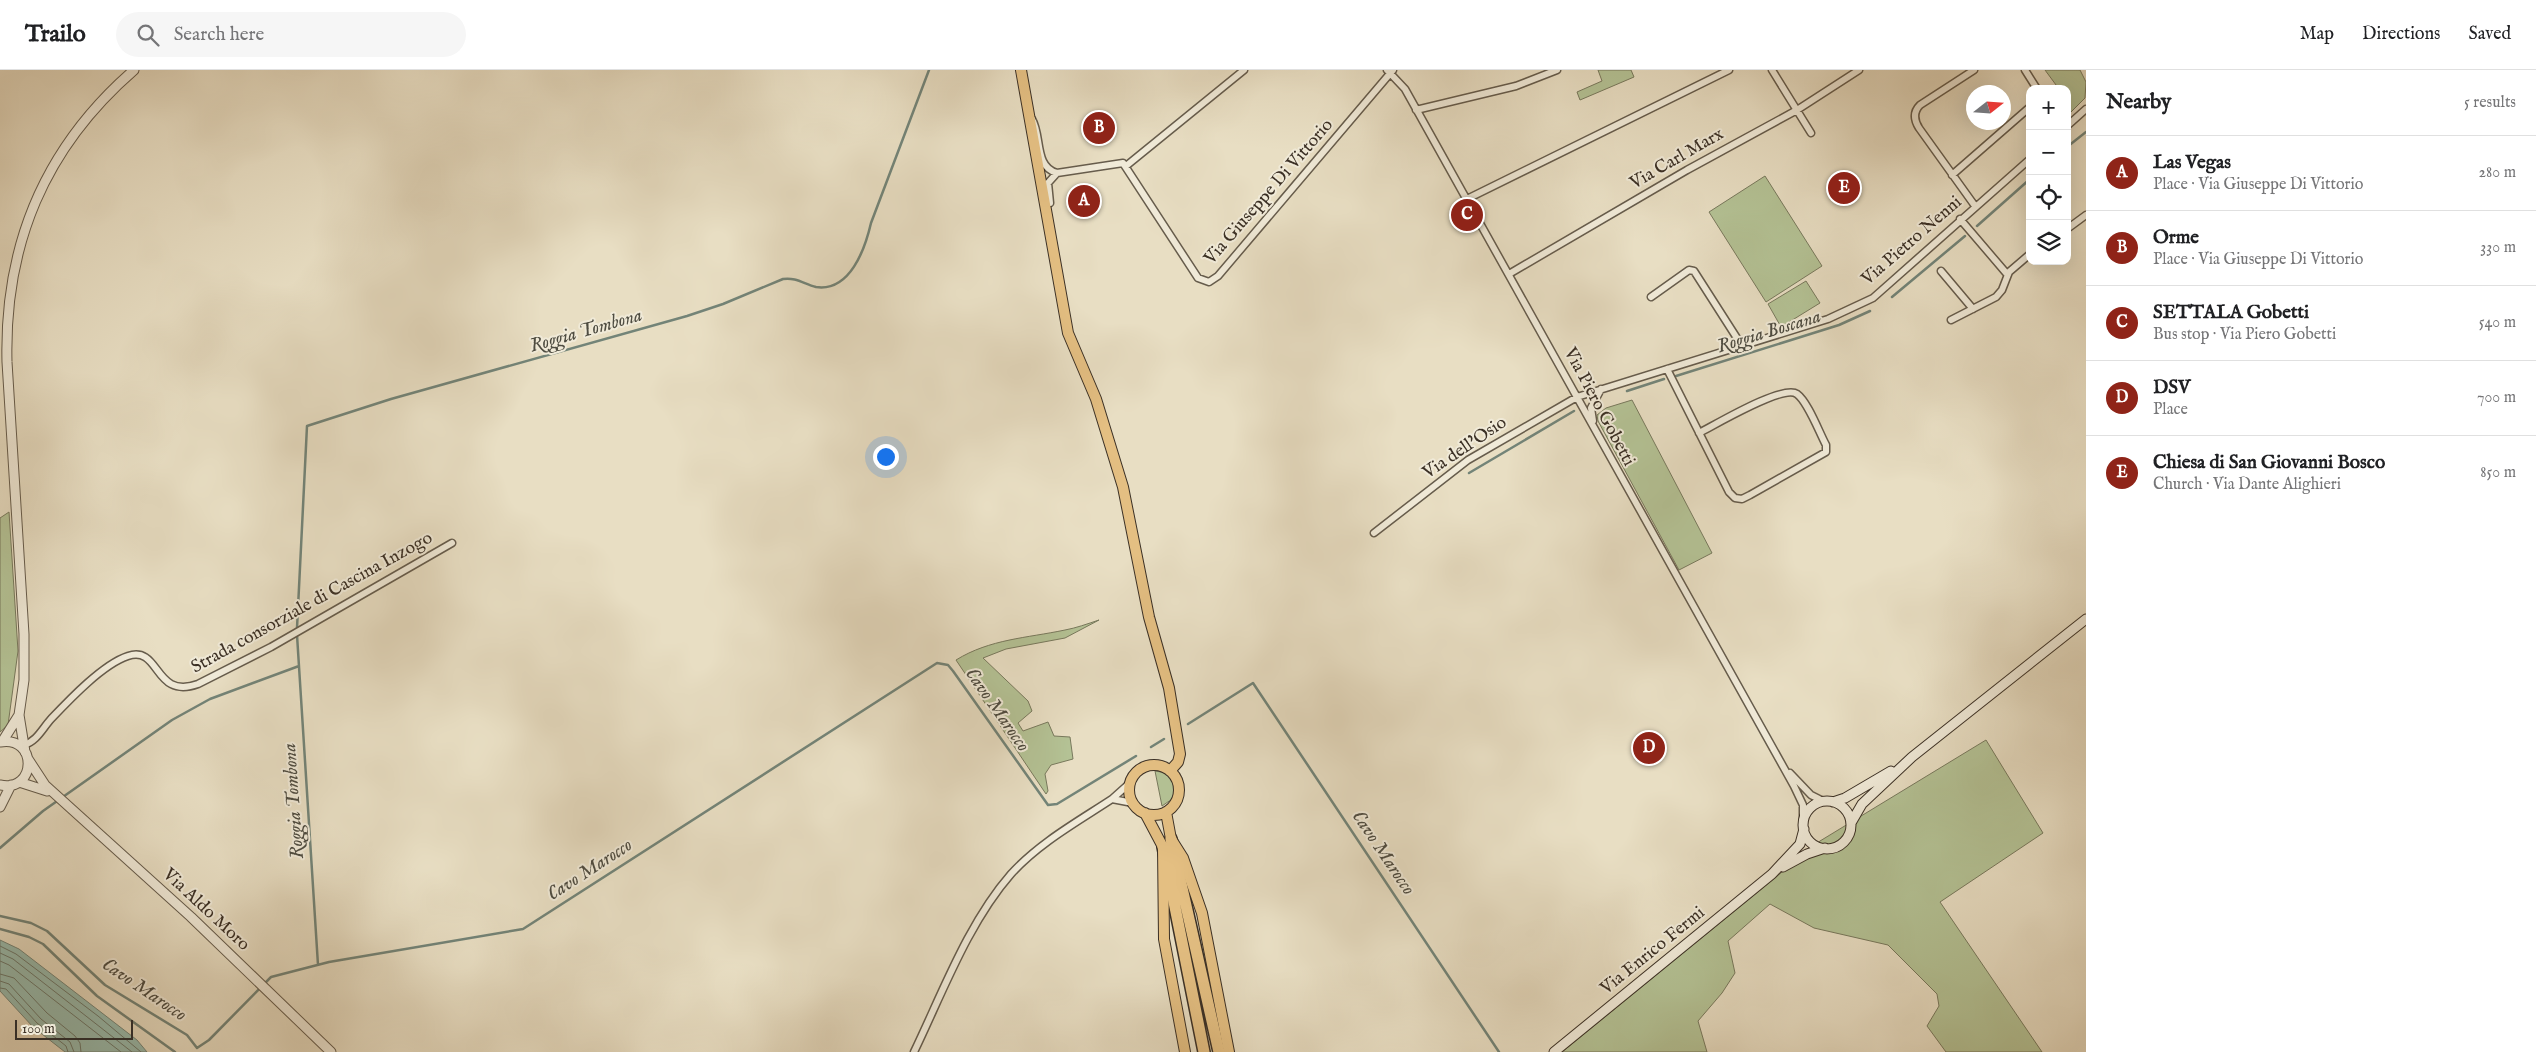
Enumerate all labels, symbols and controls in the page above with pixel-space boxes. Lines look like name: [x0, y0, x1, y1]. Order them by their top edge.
search box: [116, 12, 466, 57]
text: Trailo: [25, 19, 86, 50]
icon: search: [134, 21, 162, 49]
text: Search here: [174, 23, 264, 47]
text: Map: [2300, 23, 2334, 46]
text: Directions: [2362, 23, 2440, 46]
text: Saved: [2468, 23, 2511, 46]
north arrow: [1966, 85, 2011, 130]
map controls: [2026, 85, 2071, 265]
button: +: [2026, 85, 2071, 130]
text: Nearby: [2106, 89, 2171, 116]
text: 5 results: [2464, 93, 2516, 113]
pin: B: [1083, 109, 1115, 147]
street label: Via Giuseppe Di Vittorio: [1199, 114, 1339, 270]
street label: Via Carl Marx: [1625, 123, 1728, 196]
button: −: [2026, 130, 2071, 175]
text: Las Vegas: [2153, 151, 2231, 175]
text: A: [2117, 163, 2127, 183]
text: 280 m: [2479, 163, 2516, 183]
pin: E: [1828, 169, 1860, 207]
button: locate: [2026, 175, 2071, 220]
text: Place · Via Giuseppe Di Vittorio: [2153, 175, 2363, 195]
pin: A: [1068, 182, 1100, 220]
street label: Via Pietro Nenni: [1856, 191, 1967, 291]
pin: C: [1451, 196, 1483, 234]
button: layers: [2026, 220, 2071, 265]
text: Orme: [2153, 226, 2199, 250]
text: B: [2117, 238, 2127, 258]
text: 330 m: [2480, 238, 2516, 258]
text: Place · Via Giuseppe Di Vittorio: [2153, 250, 2363, 270]
text: SETTALA Gobetti: [2153, 301, 2309, 325]
water label: Roggia Tombona: [527, 303, 645, 359]
water label: Roggia Boscana: [1714, 305, 1824, 359]
text: C: [2116, 313, 2128, 333]
text: 540 m: [2479, 313, 2516, 333]
text: Bus stop · Via Piero Gobetti: [2153, 325, 2336, 345]
street label: Via Piero Gobetti: [1558, 343, 1640, 470]
text: DSV: [2153, 376, 2190, 400]
text: D: [2116, 388, 2128, 408]
text: 700 m: [2477, 388, 2516, 408]
text: Place: [2153, 400, 2188, 420]
street label: Via dell'Osio: [1418, 411, 1512, 485]
your location: [873, 444, 899, 470]
text: Chiesa di San Giovanni Bosco: [2153, 451, 2385, 475]
text: E: [2116, 463, 2128, 483]
text: 850 m: [2480, 463, 2516, 483]
text: Church · Via Dante Alighieri: [2153, 475, 2341, 495]
street label: Strada consorziale di Cascina Inzogo: [187, 527, 437, 679]
water label: Cavo Marocco: [959, 663, 1035, 757]
pin: D: [1633, 729, 1665, 767]
water label: Roggia Tombona: [278, 742, 310, 860]
water label: Cavo Marocco: [1346, 806, 1420, 900]
water label: Cavo Marocco: [543, 833, 637, 906]
street label: Via Aldo Moro: [157, 863, 255, 957]
street label: Via Enrico Fermi: [1595, 902, 1710, 1001]
water label: Cavo Marocco: [97, 953, 191, 1027]
scale bar: [15, 1017, 132, 1040]
text: 100 m: [22, 1020, 55, 1038]

